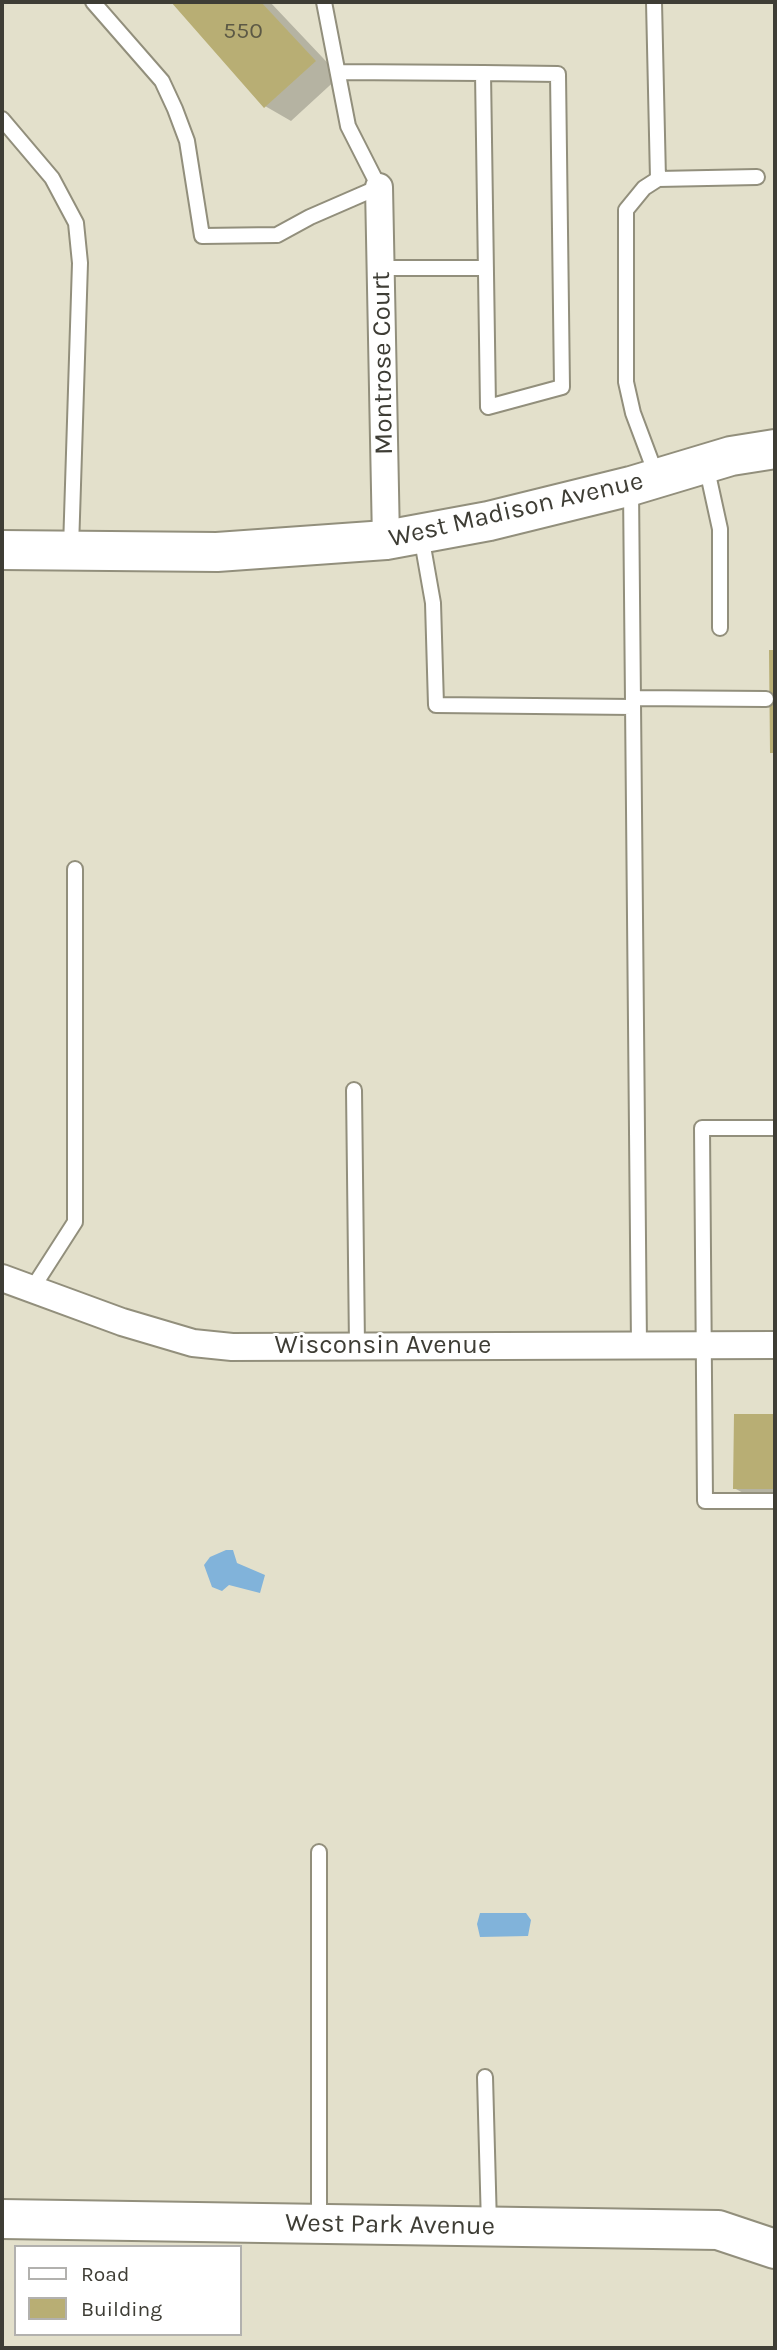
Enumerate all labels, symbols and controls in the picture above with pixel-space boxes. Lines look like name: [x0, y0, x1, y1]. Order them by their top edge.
house number: 550: [223, 17, 263, 45]
street label: Montrose Court: [366, 271, 400, 455]
street label: West Madison Avenue: [386, 466, 646, 554]
street label: Wisconsin Avenue: [275, 1330, 491, 1362]
street label: West Park Avenue: [285, 2208, 495, 2242]
legend: [14, 2245, 242, 2336]
text: Road: [81, 2262, 129, 2286]
text: Building: [81, 2297, 162, 2321]

